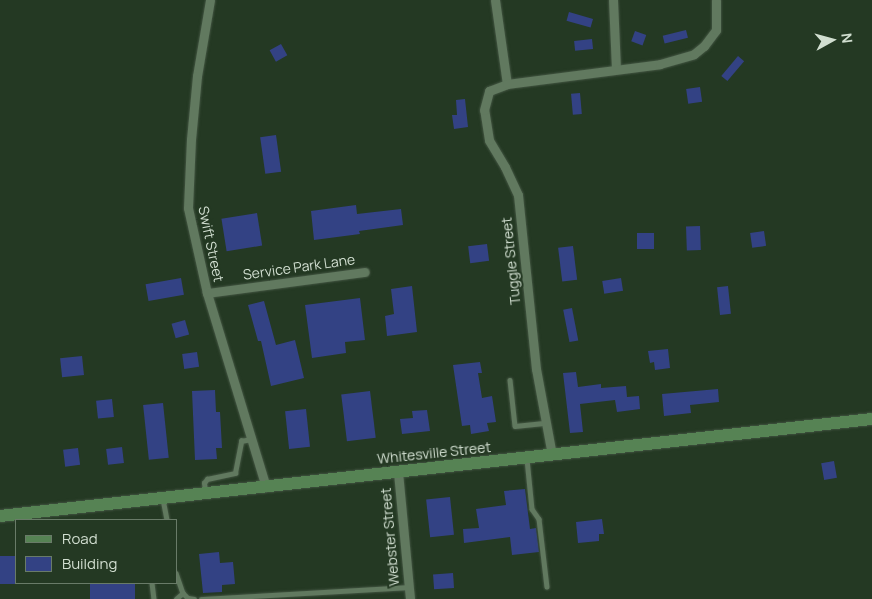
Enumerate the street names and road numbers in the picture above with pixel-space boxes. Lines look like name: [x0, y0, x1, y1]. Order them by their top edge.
street label: Swift Street: [195, 205, 227, 283]
street label: Tuggle Street: [498, 216, 524, 306]
street label: Service Park Lane: [242, 251, 356, 283]
street label: Whitesville Street: [376, 439, 492, 467]
street label: Webster Street: [377, 487, 403, 587]

